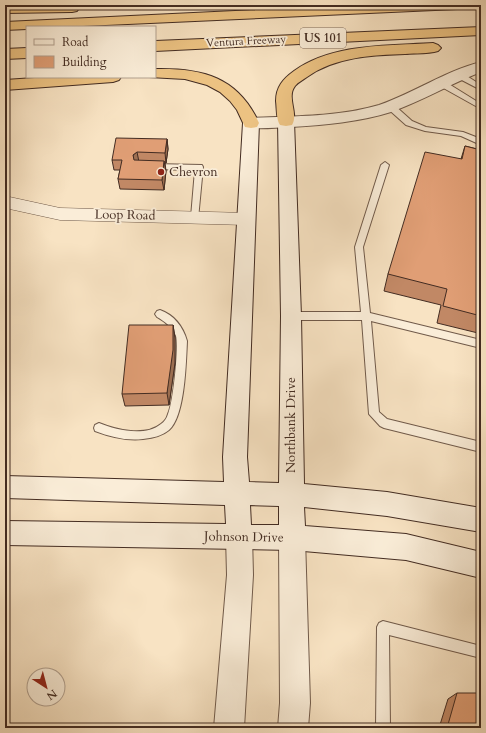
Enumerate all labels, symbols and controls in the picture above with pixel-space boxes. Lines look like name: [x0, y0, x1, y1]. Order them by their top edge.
legend: [26, 26, 156, 78]
road number: US 101: [300, 28, 346, 48]
street label: Ventura Freeway: [206, 31, 287, 51]
text: Road: [62, 34, 89, 50]
text: Building: [62, 54, 107, 70]
place label: Chevron: [169, 163, 218, 181]
marker: Chevron: [156, 167, 166, 177]
street label: Loop Road: [94, 205, 156, 225]
street label: Northbank Drive: [282, 377, 300, 473]
street label: Johnson Drive: [202, 527, 284, 547]
north arrow: [26, 667, 66, 707]
text: N: [43, 686, 60, 704]

